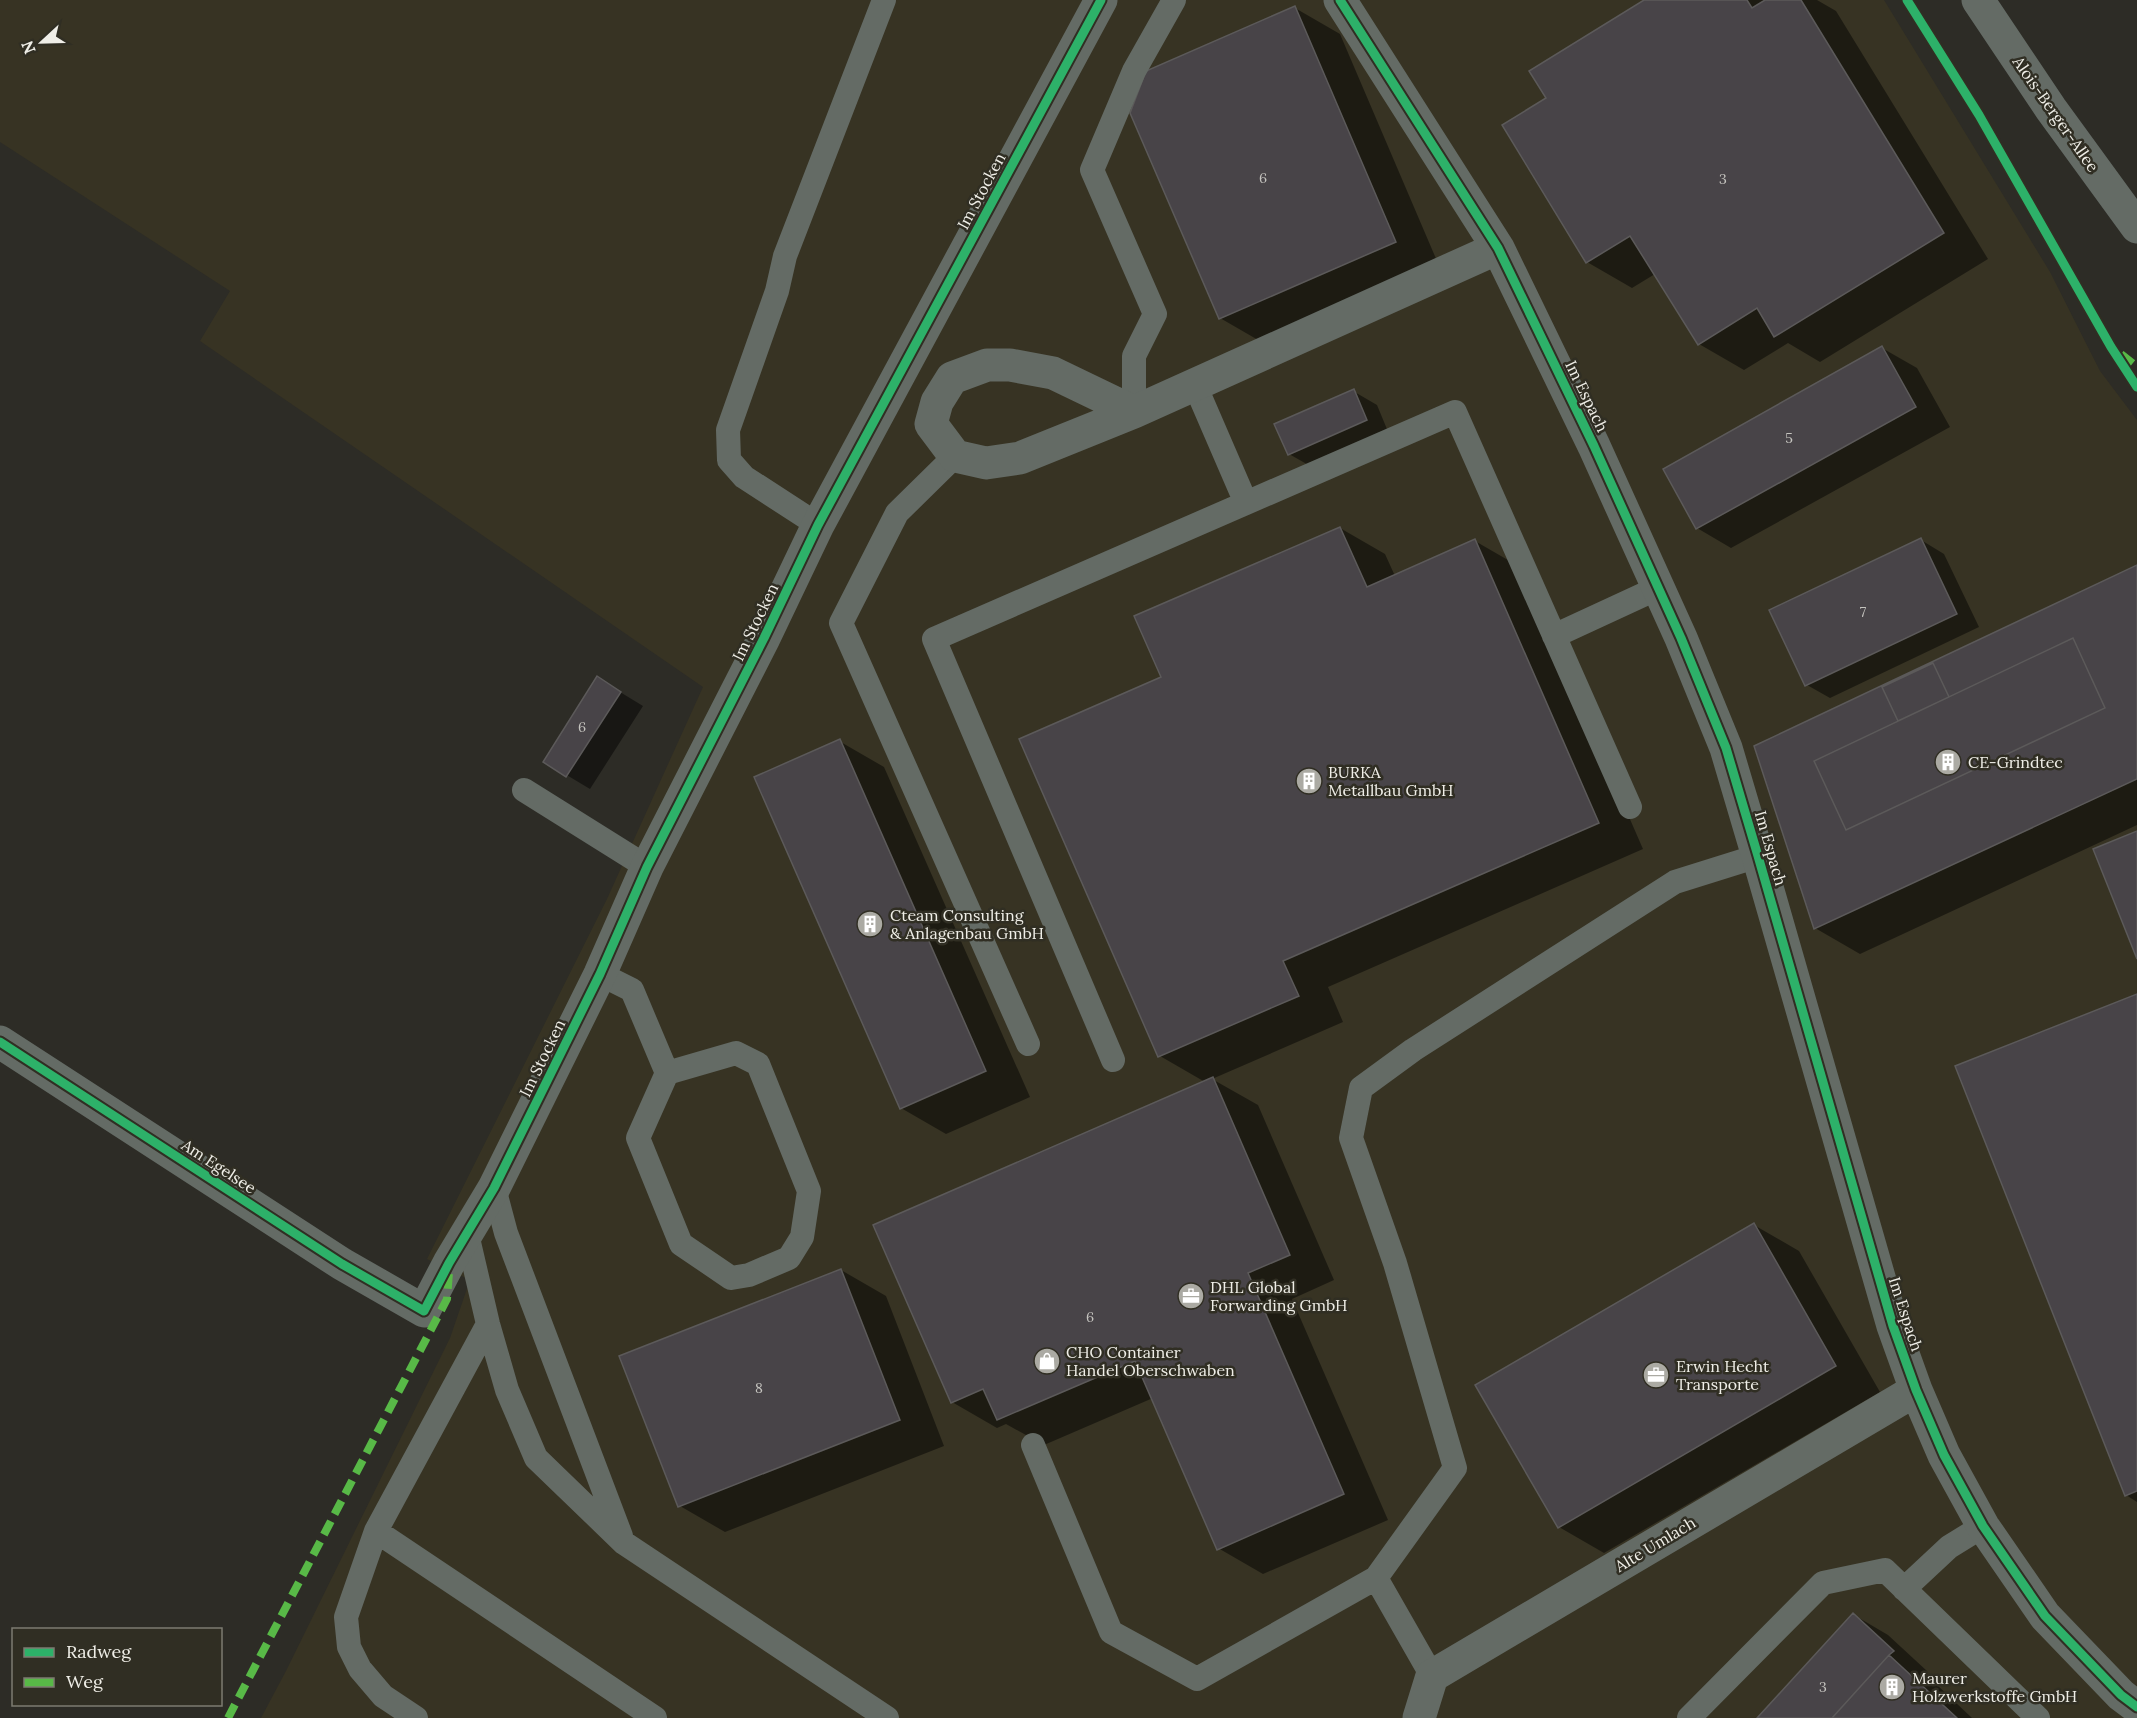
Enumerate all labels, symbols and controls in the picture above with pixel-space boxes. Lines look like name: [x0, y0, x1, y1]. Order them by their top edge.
north arrow: [12, 12, 72, 72]
text: N: [17, 38, 40, 57]
street label: Alois-Berger-Allee: [2008, 52, 2103, 176]
street label: Im Stocken: [953, 149, 1010, 233]
house number: 6: [1259, 169, 1267, 187]
house number: 3: [1719, 170, 1727, 188]
street label: Im Espach: [1561, 357, 1613, 435]
house number: 5: [1785, 429, 1793, 447]
street label: Im Stocken: [728, 580, 782, 664]
house number: 7: [1860, 603, 1867, 621]
house number: 6: [578, 718, 586, 736]
building icon: CE-Grindtec: [1933, 747, 1963, 777]
place label: CE-Grindtec: [1968, 752, 2063, 772]
place label: BURKA Metallbau GmbH: [1328, 762, 1453, 800]
building icon: BURKA Metallbau GmbH: [1294, 766, 1324, 796]
street label: Im Espach: [1751, 808, 1791, 888]
place label: Cteam Consulting & Anlagenbau GmbH: [890, 905, 1044, 943]
building icon: Cteam Consulting & Anlagenbau GmbH: [855, 909, 885, 939]
street label: Im Stocken: [515, 1016, 569, 1100]
street label: Am Egelsee: [177, 1134, 260, 1198]
street label: Im Espach: [1885, 1274, 1928, 1354]
place label: DHL Global Forwarding GmbH: [1210, 1277, 1347, 1315]
office icon: DHL Global Forwarding GmbH: [1176, 1281, 1206, 1311]
house number: 6: [1086, 1308, 1094, 1326]
place label: CHO Container Handel Oberschwaben: [1066, 1342, 1235, 1380]
shop icon: CHO Container Handel Oberschwaben: [1032, 1346, 1062, 1376]
place label: Erwin Hecht Transporte: [1676, 1356, 1770, 1394]
office icon: Erwin Hecht Transporte: [1641, 1360, 1671, 1390]
house number: 8: [755, 1379, 763, 1397]
street label: Alte Umlach: [1610, 1512, 1699, 1576]
legend: [12, 1628, 222, 1706]
text: Radweg: [66, 1640, 132, 1663]
place label: Maurer Holzwerkstoffe GmbH: [1912, 1668, 2077, 1706]
text: Weg: [66, 1670, 104, 1693]
building icon: Maurer Holzwerkstoffe GmbH: [1877, 1672, 1907, 1702]
house number: 3: [1819, 1678, 1827, 1696]

